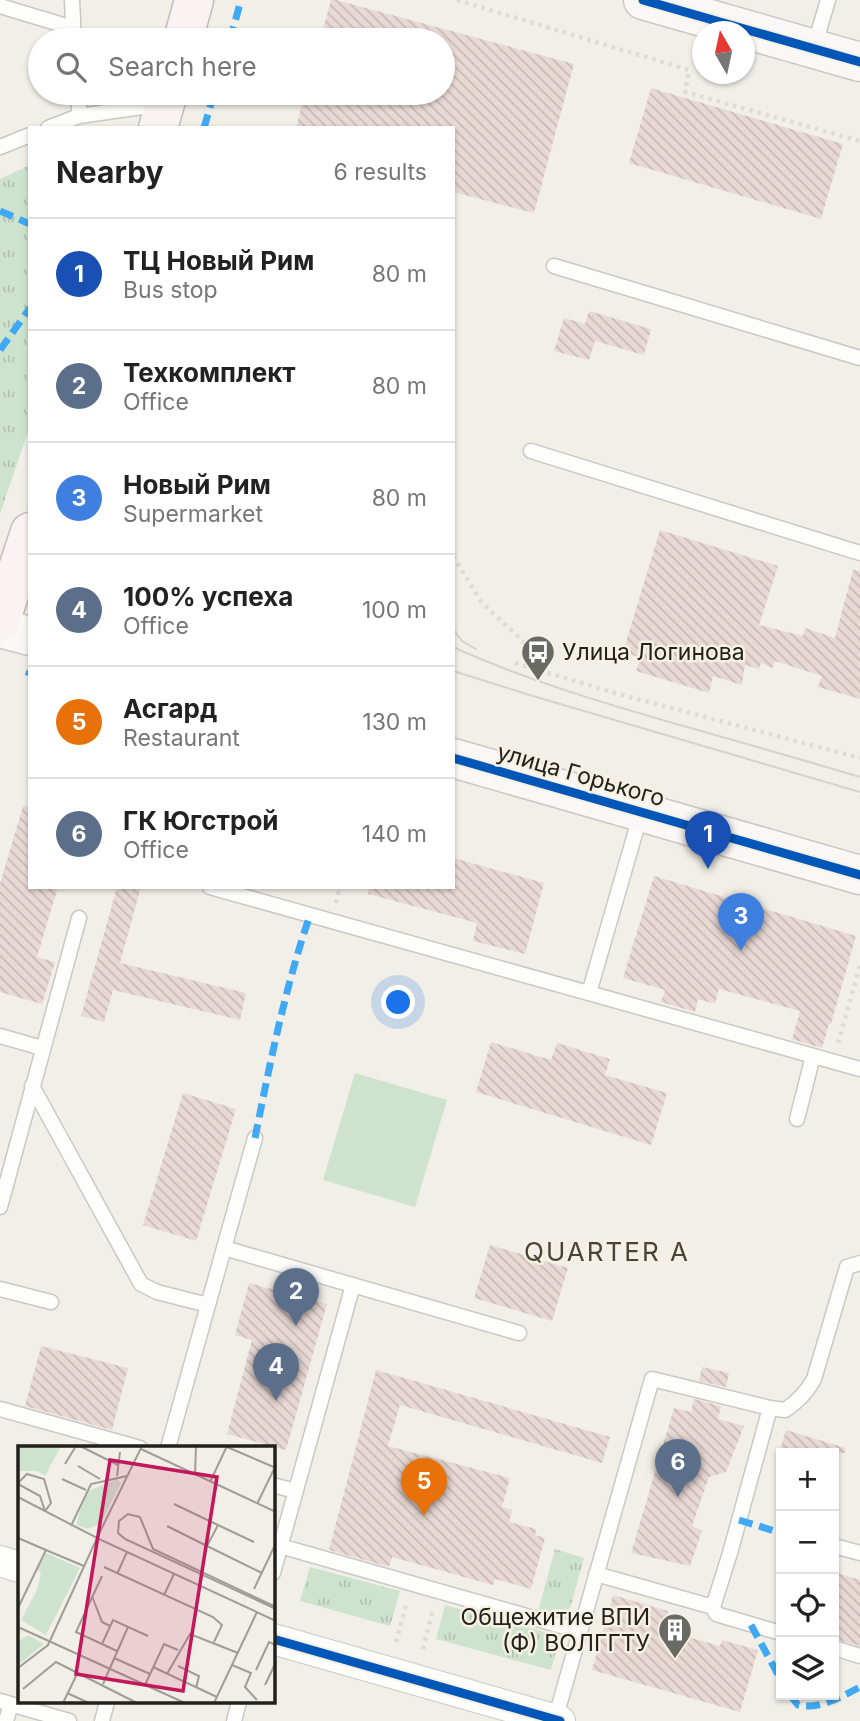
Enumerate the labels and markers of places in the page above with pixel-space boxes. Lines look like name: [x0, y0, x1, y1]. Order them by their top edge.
bus stop icon: Улица Логинова: [519, 633, 557, 682]
place label: Улица Логинова: [562, 638, 745, 666]
pin: 1: [685, 811, 731, 869]
pin: 3: [718, 893, 764, 951]
pin: 2: [273, 1268, 319, 1326]
pin: 4: [253, 1343, 299, 1401]
pin: 6: [655, 1439, 701, 1497]
pin: 5: [401, 1458, 447, 1516]
place label: Общежитие ВПИ (Ф) ВОЛГГТУ: [461, 1603, 650, 1657]
building icon: Общежитие ВПИ (Ф) ВОЛГГТУ: [656, 1611, 694, 1660]

